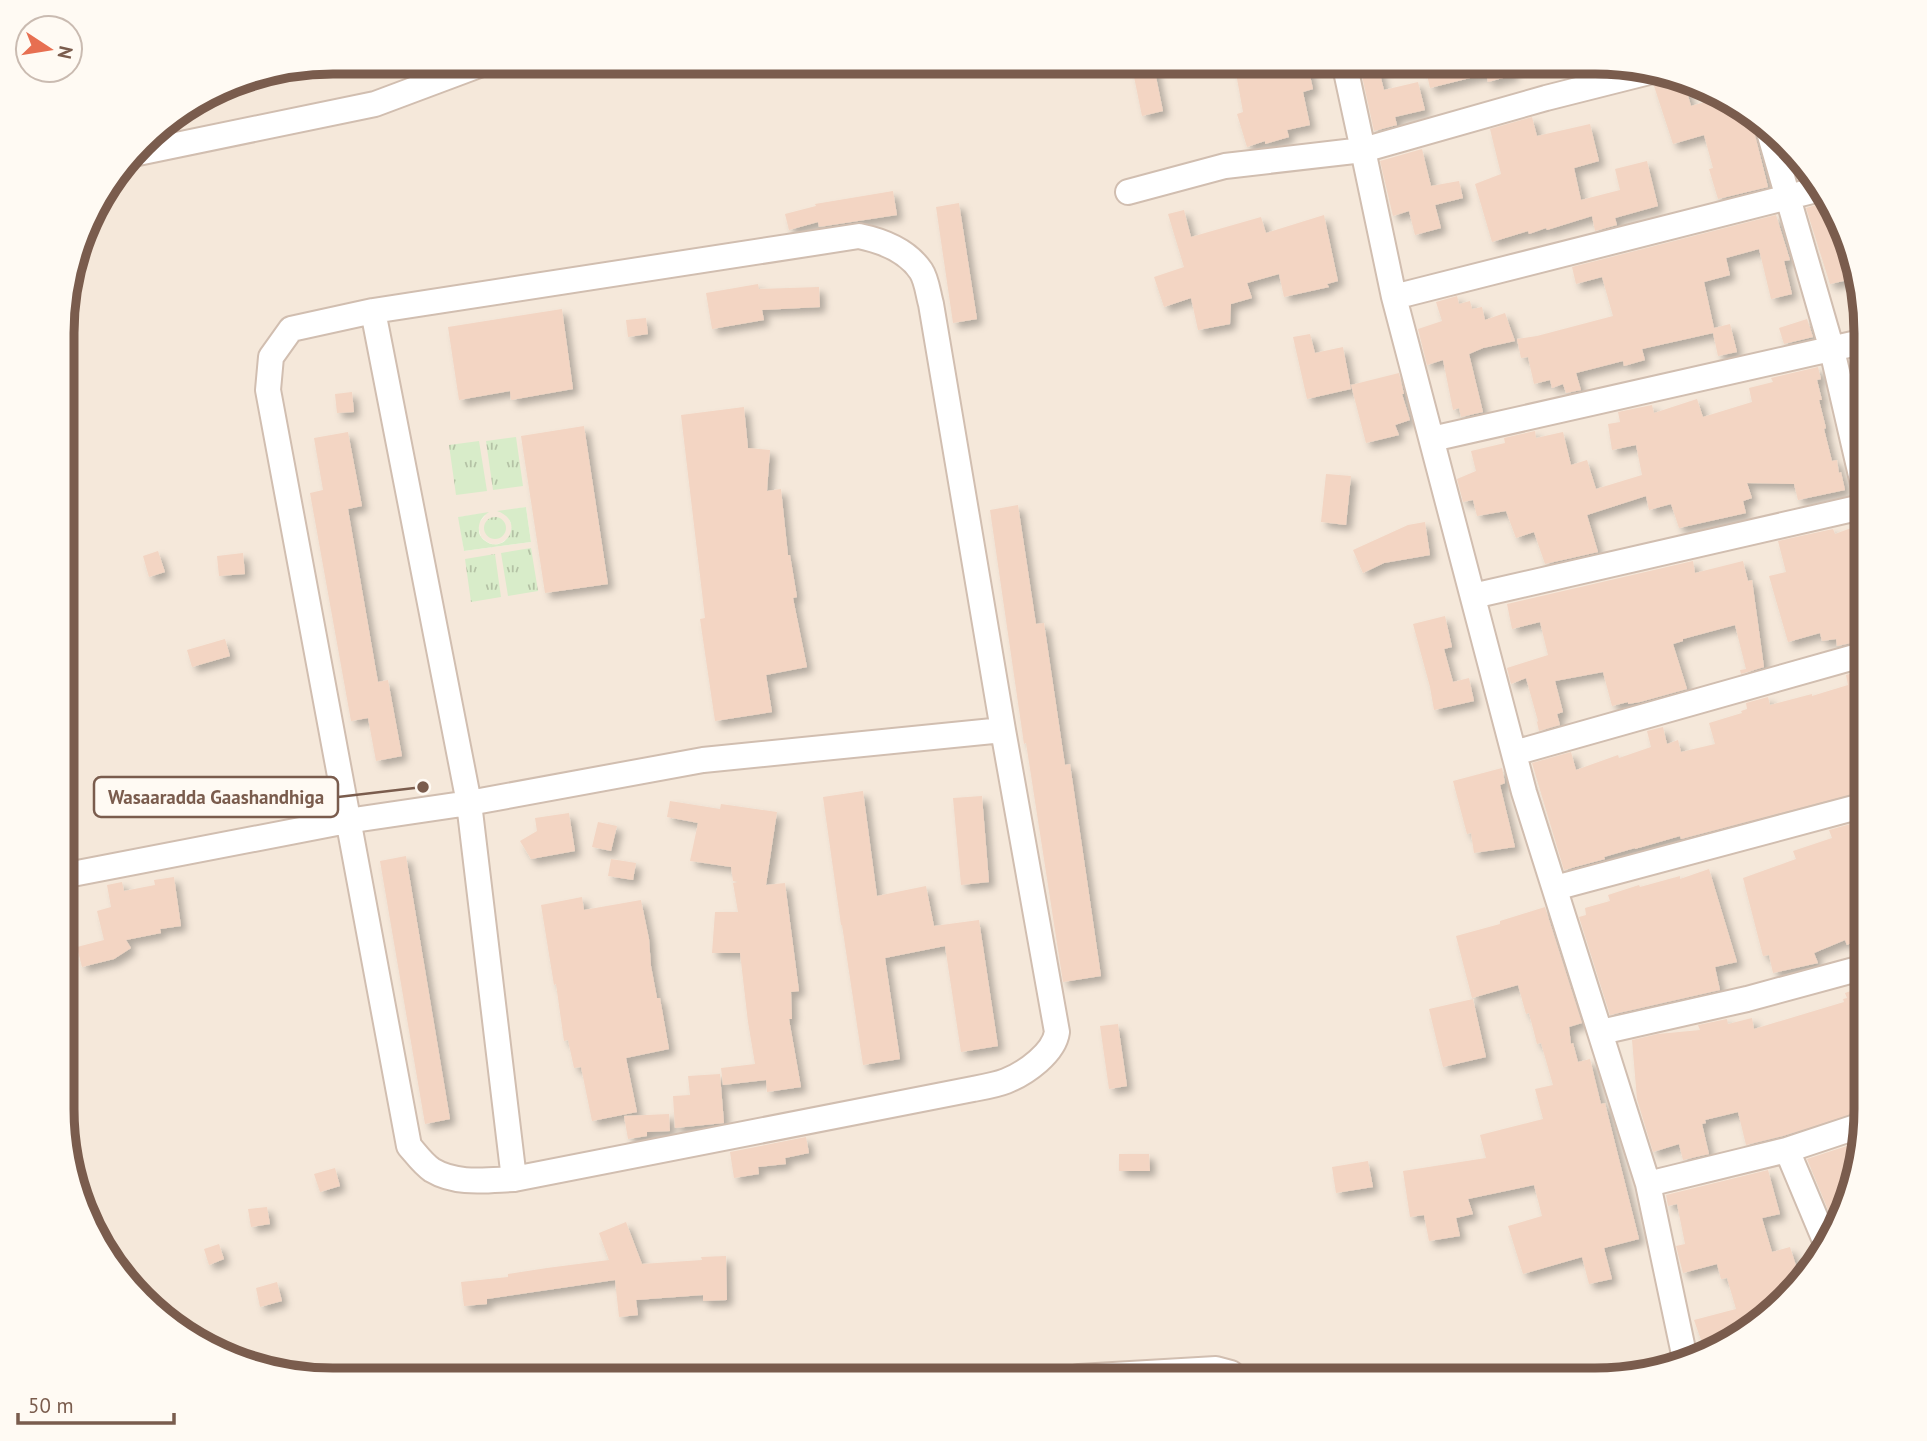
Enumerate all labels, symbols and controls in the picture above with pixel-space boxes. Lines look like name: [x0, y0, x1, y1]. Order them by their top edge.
north arrow: [14, 14, 84, 84]
text: N: [53, 44, 79, 61]
callout: Wasaaradda Gaashandhiga: [94, 777, 338, 817]
text: Wasaaradda Gaashandhiga: [108, 785, 324, 809]
scale bar: [18, 1382, 173, 1426]
text: 50 m: [28, 1392, 74, 1419]

